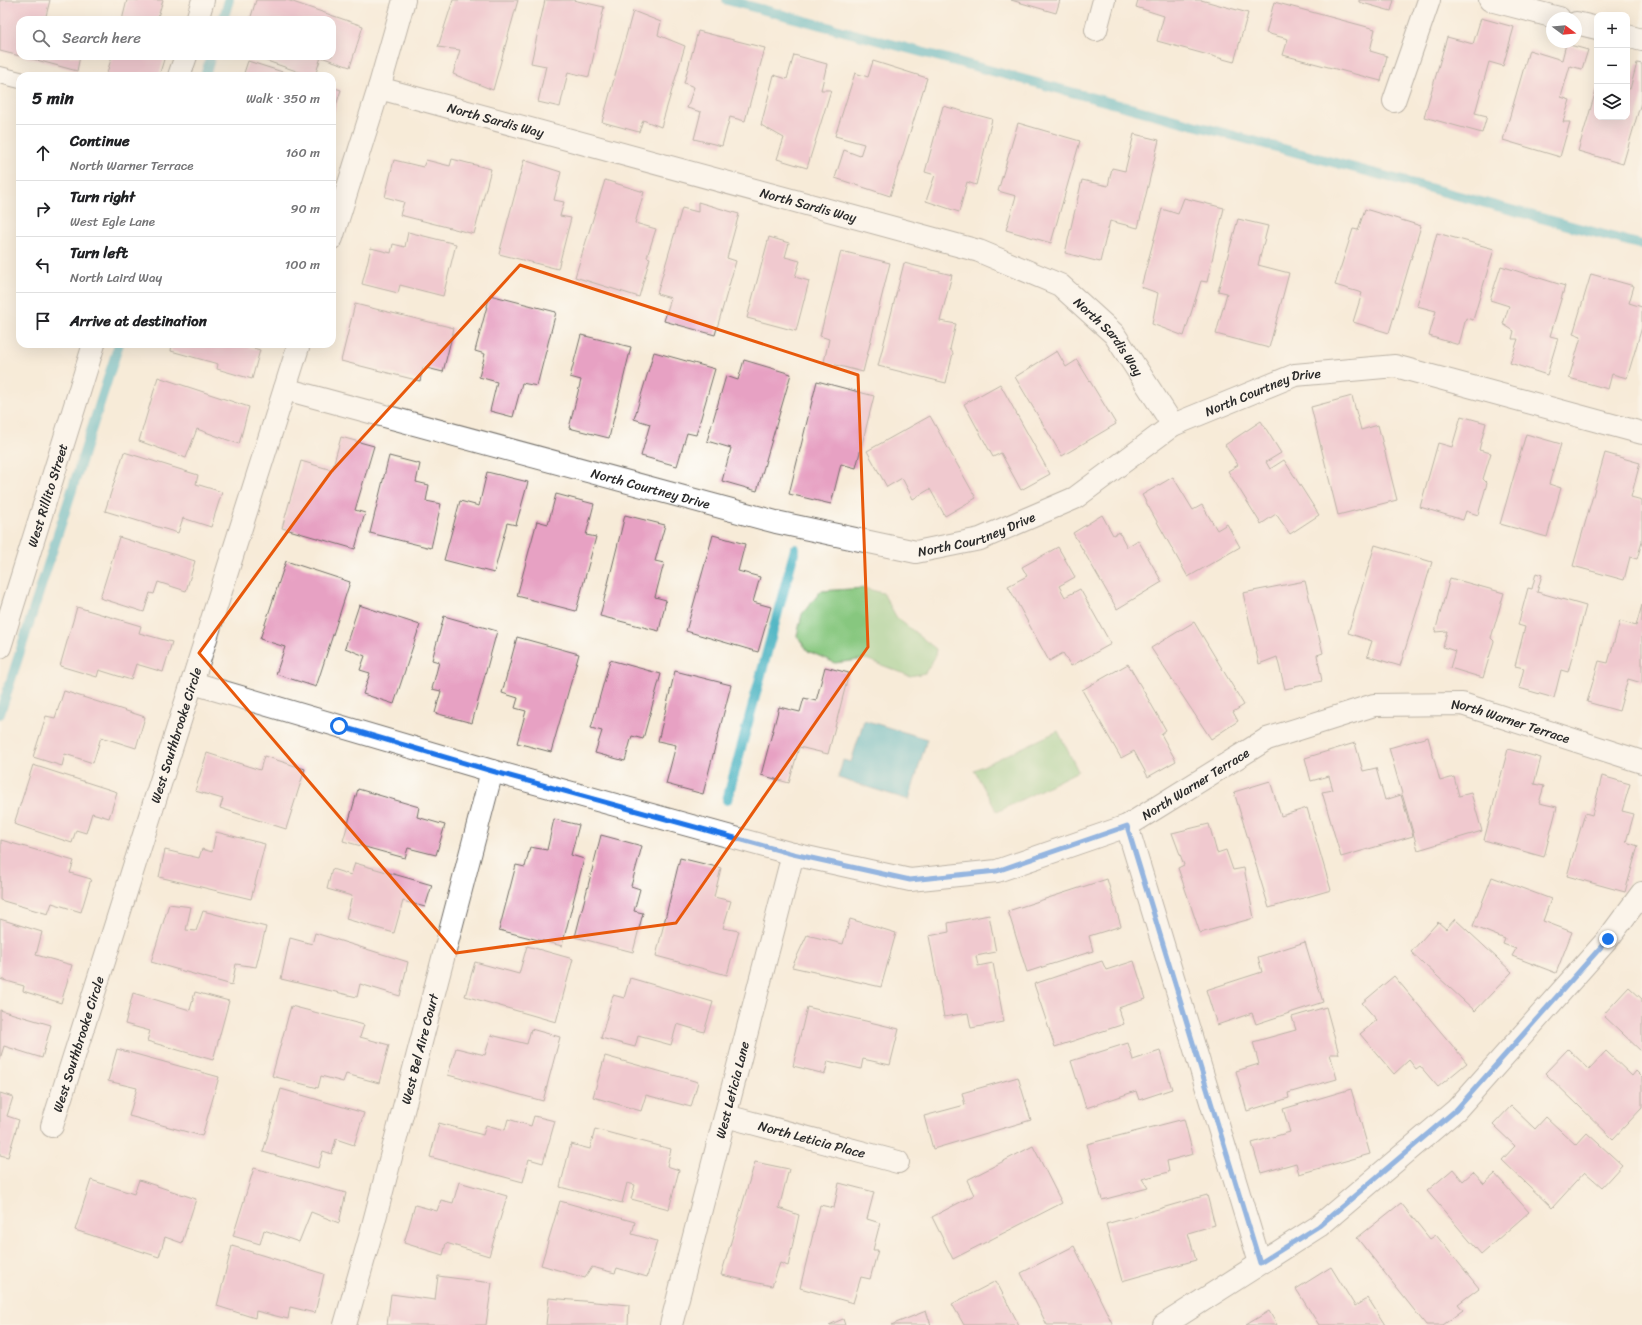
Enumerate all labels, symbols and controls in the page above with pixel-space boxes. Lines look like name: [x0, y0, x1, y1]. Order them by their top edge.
north arrow: [1546, 12, 1582, 48]
map controls: [1594, 12, 1630, 120]
button: +: [1594, 12, 1630, 48]
search box: [16, 16, 336, 60]
text: Search here: [62, 25, 141, 51]
icon: search: [30, 27, 52, 49]
button: −: [1594, 48, 1630, 84]
text: 5 min: [32, 83, 74, 113]
button: layers: [1594, 84, 1630, 120]
text: Walk · 350 m: [246, 87, 320, 110]
street label: North Sardis Way: [445, 96, 547, 144]
text: Continue: [70, 128, 130, 154]
text: 160 m: [285, 141, 320, 164]
icon: ahead: [32, 142, 54, 164]
text: North Warner Terrace: [70, 154, 194, 177]
street label: North Sardis Way: [757, 181, 860, 229]
text: Turn right: [70, 184, 135, 210]
text: 90 m: [290, 197, 320, 220]
icon: right: [32, 198, 54, 220]
text: West Egle Lane: [70, 210, 155, 233]
text: Turn left: [70, 240, 128, 266]
text: 100 m: [285, 253, 320, 276]
icon: left: [32, 254, 54, 276]
text: North Laird Way: [70, 266, 162, 289]
street label: North Sardis Way: [1068, 291, 1150, 381]
text: Arrive at destination: [70, 308, 207, 334]
icon: arrive: [32, 310, 54, 332]
street label: North Courtney Drive: [1201, 362, 1322, 423]
street label: West Rillito Street: [21, 440, 75, 550]
street label: North Courtney Drive: [589, 461, 713, 516]
street label: North Courtney Drive: [916, 505, 1039, 563]
street label: West Southbrooke Circle: [144, 664, 208, 806]
street label: North Warner Terrace: [1451, 693, 1573, 750]
route start: [330, 717, 348, 735]
street label: North Warner Terrace: [1137, 742, 1254, 827]
route end: [1599, 930, 1617, 948]
street label: West Southbrooke Circle: [46, 973, 111, 1115]
street label: West Bel Aire Court: [394, 990, 445, 1107]
street label: West Leticia Lane: [709, 1038, 756, 1141]
street label: North Leticia Place: [756, 1114, 868, 1165]

